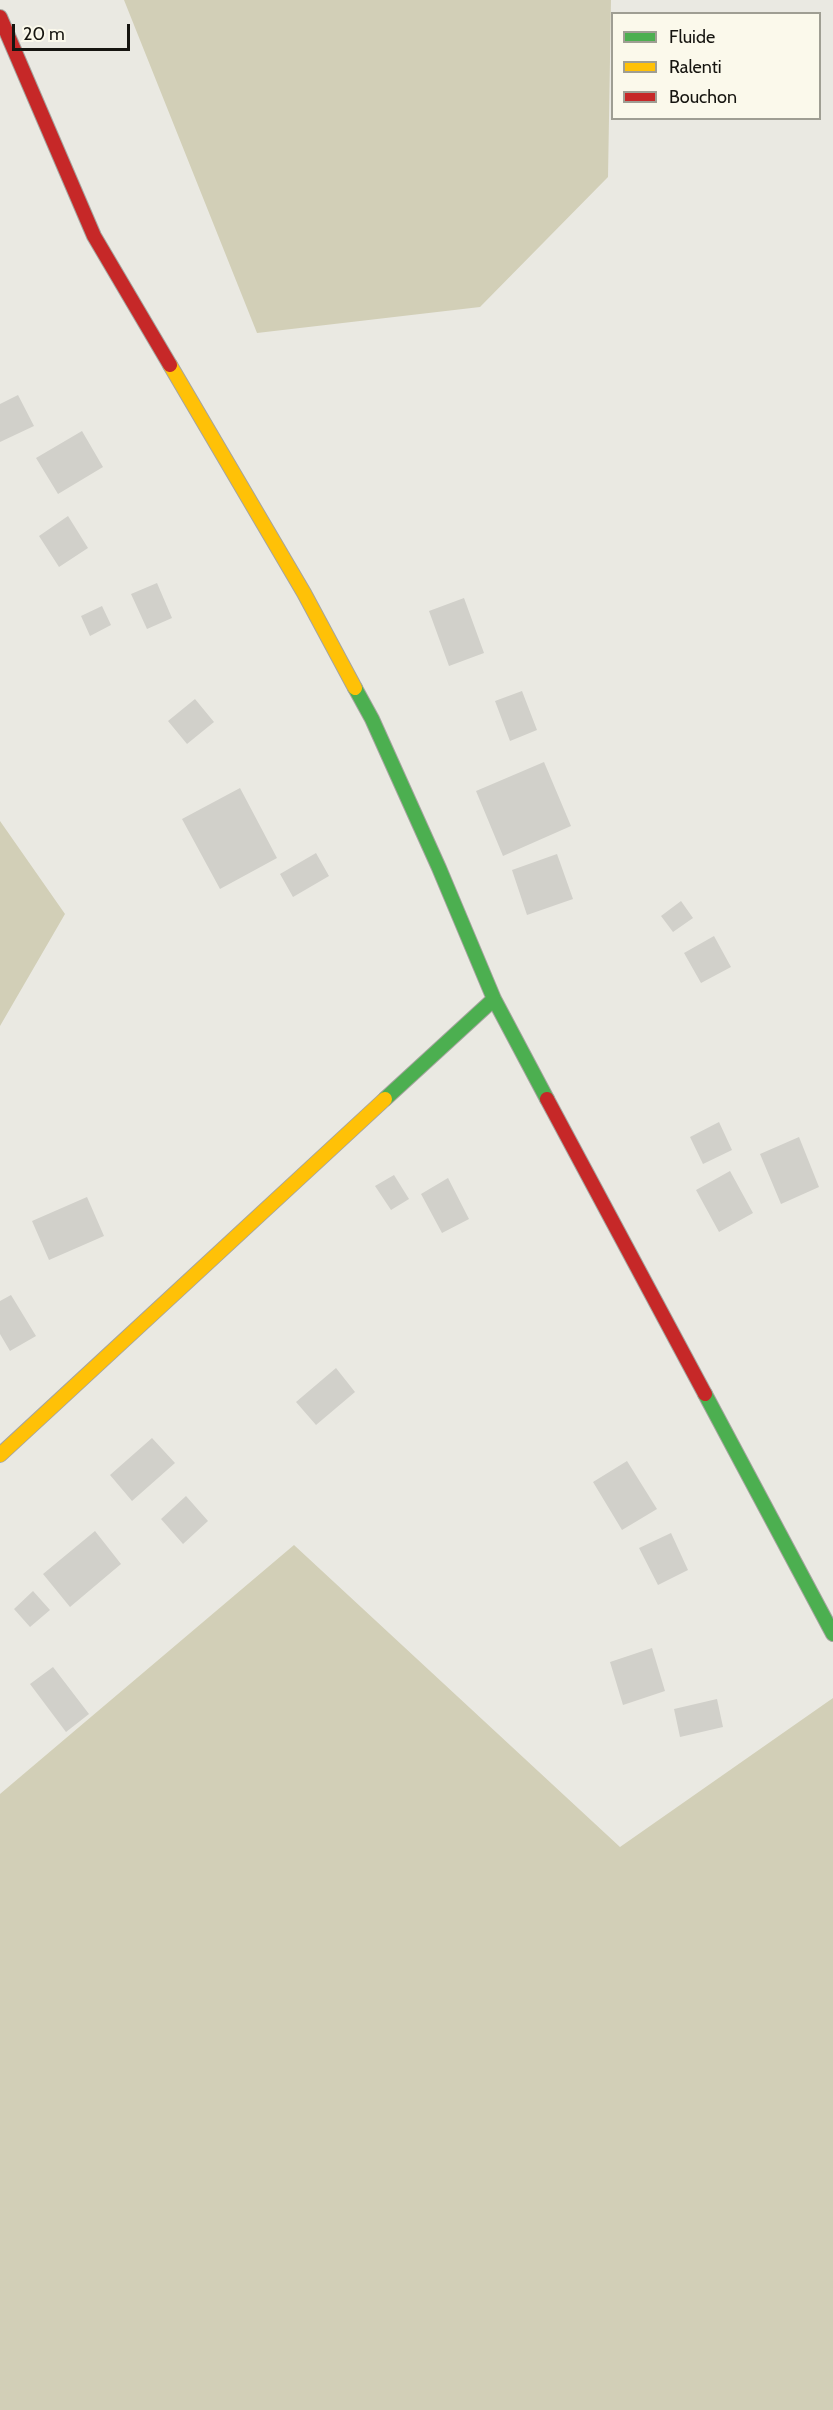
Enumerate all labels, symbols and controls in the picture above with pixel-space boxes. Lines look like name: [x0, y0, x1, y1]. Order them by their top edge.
scale bar: [15, 12, 134, 50]
legend: [611, 12, 821, 120]
text: 20 m: [23, 23, 65, 45]
text: Fluide: [669, 26, 715, 48]
text: Ralenti: [669, 56, 722, 78]
text: Bouchon: [669, 86, 737, 108]

